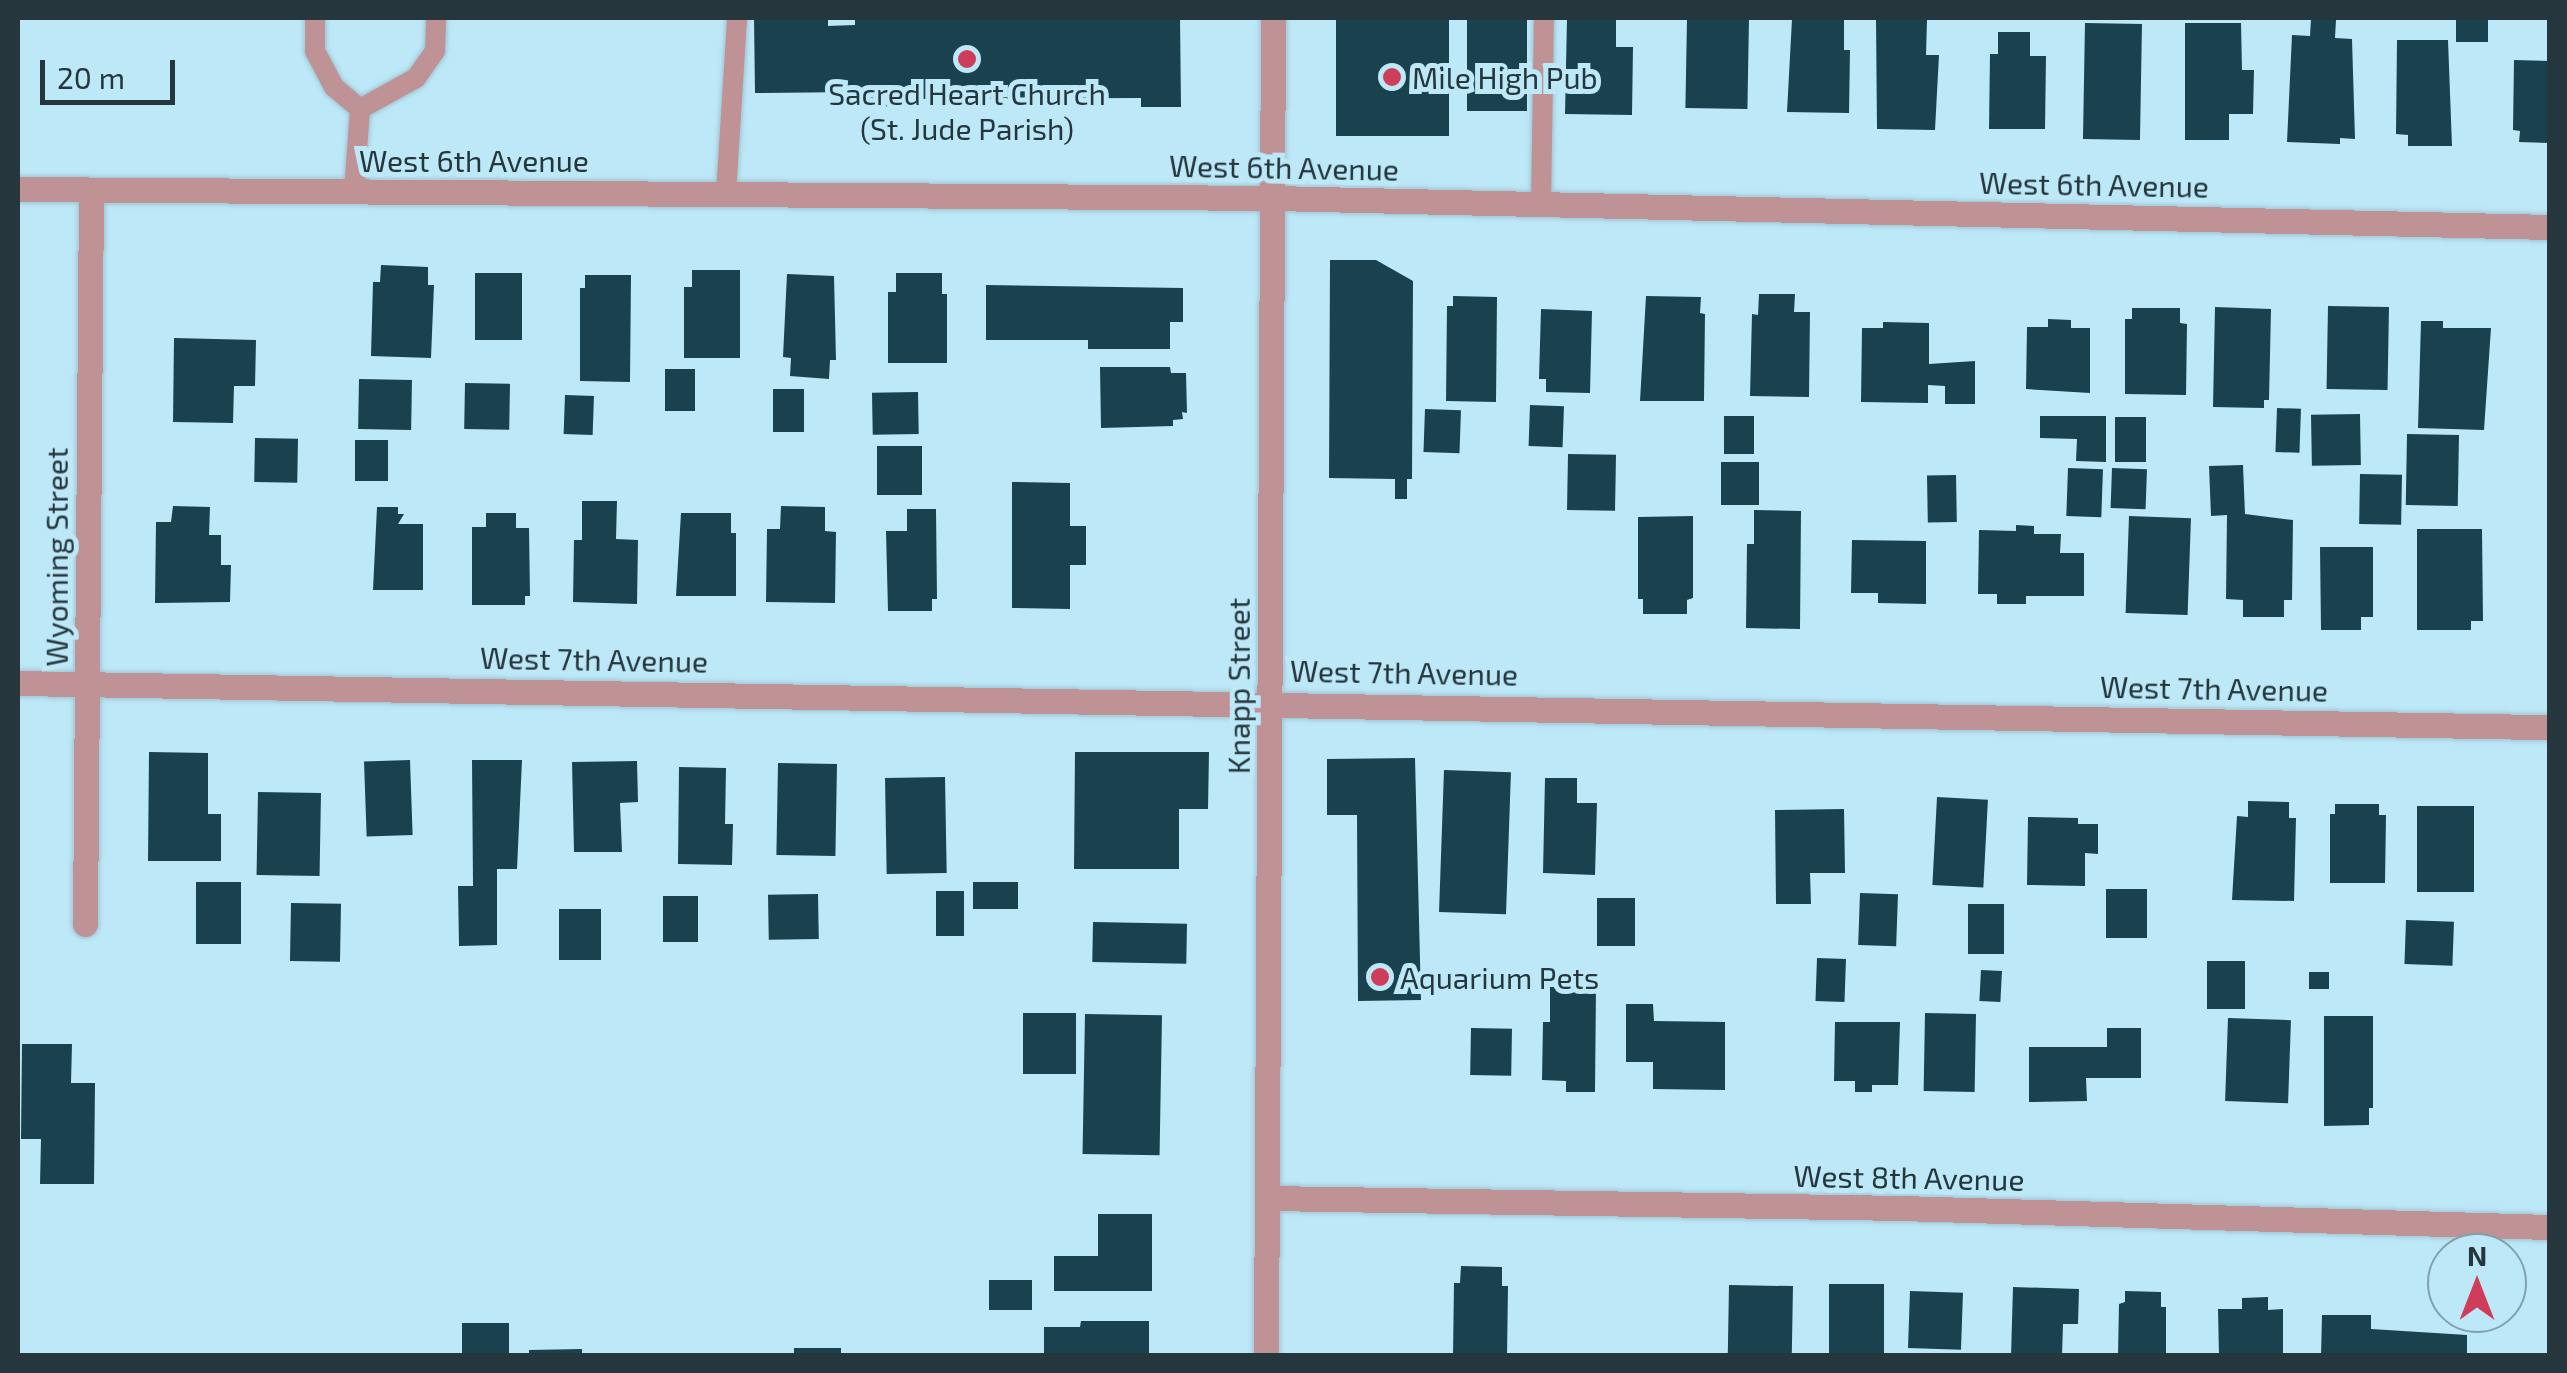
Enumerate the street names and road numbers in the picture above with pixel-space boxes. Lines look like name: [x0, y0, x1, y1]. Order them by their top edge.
street label: West 6th Avenue: [359, 142, 589, 178]
street label: West 6th Avenue: [1168, 147, 1400, 187]
street label: West 6th Avenue: [1978, 164, 2210, 204]
street label: Wyoming Street: [38, 447, 74, 667]
street label: Knapp Street: [1220, 598, 1256, 774]
street label: West 7th Avenue: [479, 639, 709, 679]
street label: West 7th Avenue: [1289, 652, 1519, 692]
street label: West 7th Avenue: [2099, 668, 2329, 708]
street label: West 8th Avenue: [1793, 1157, 2025, 1197]

